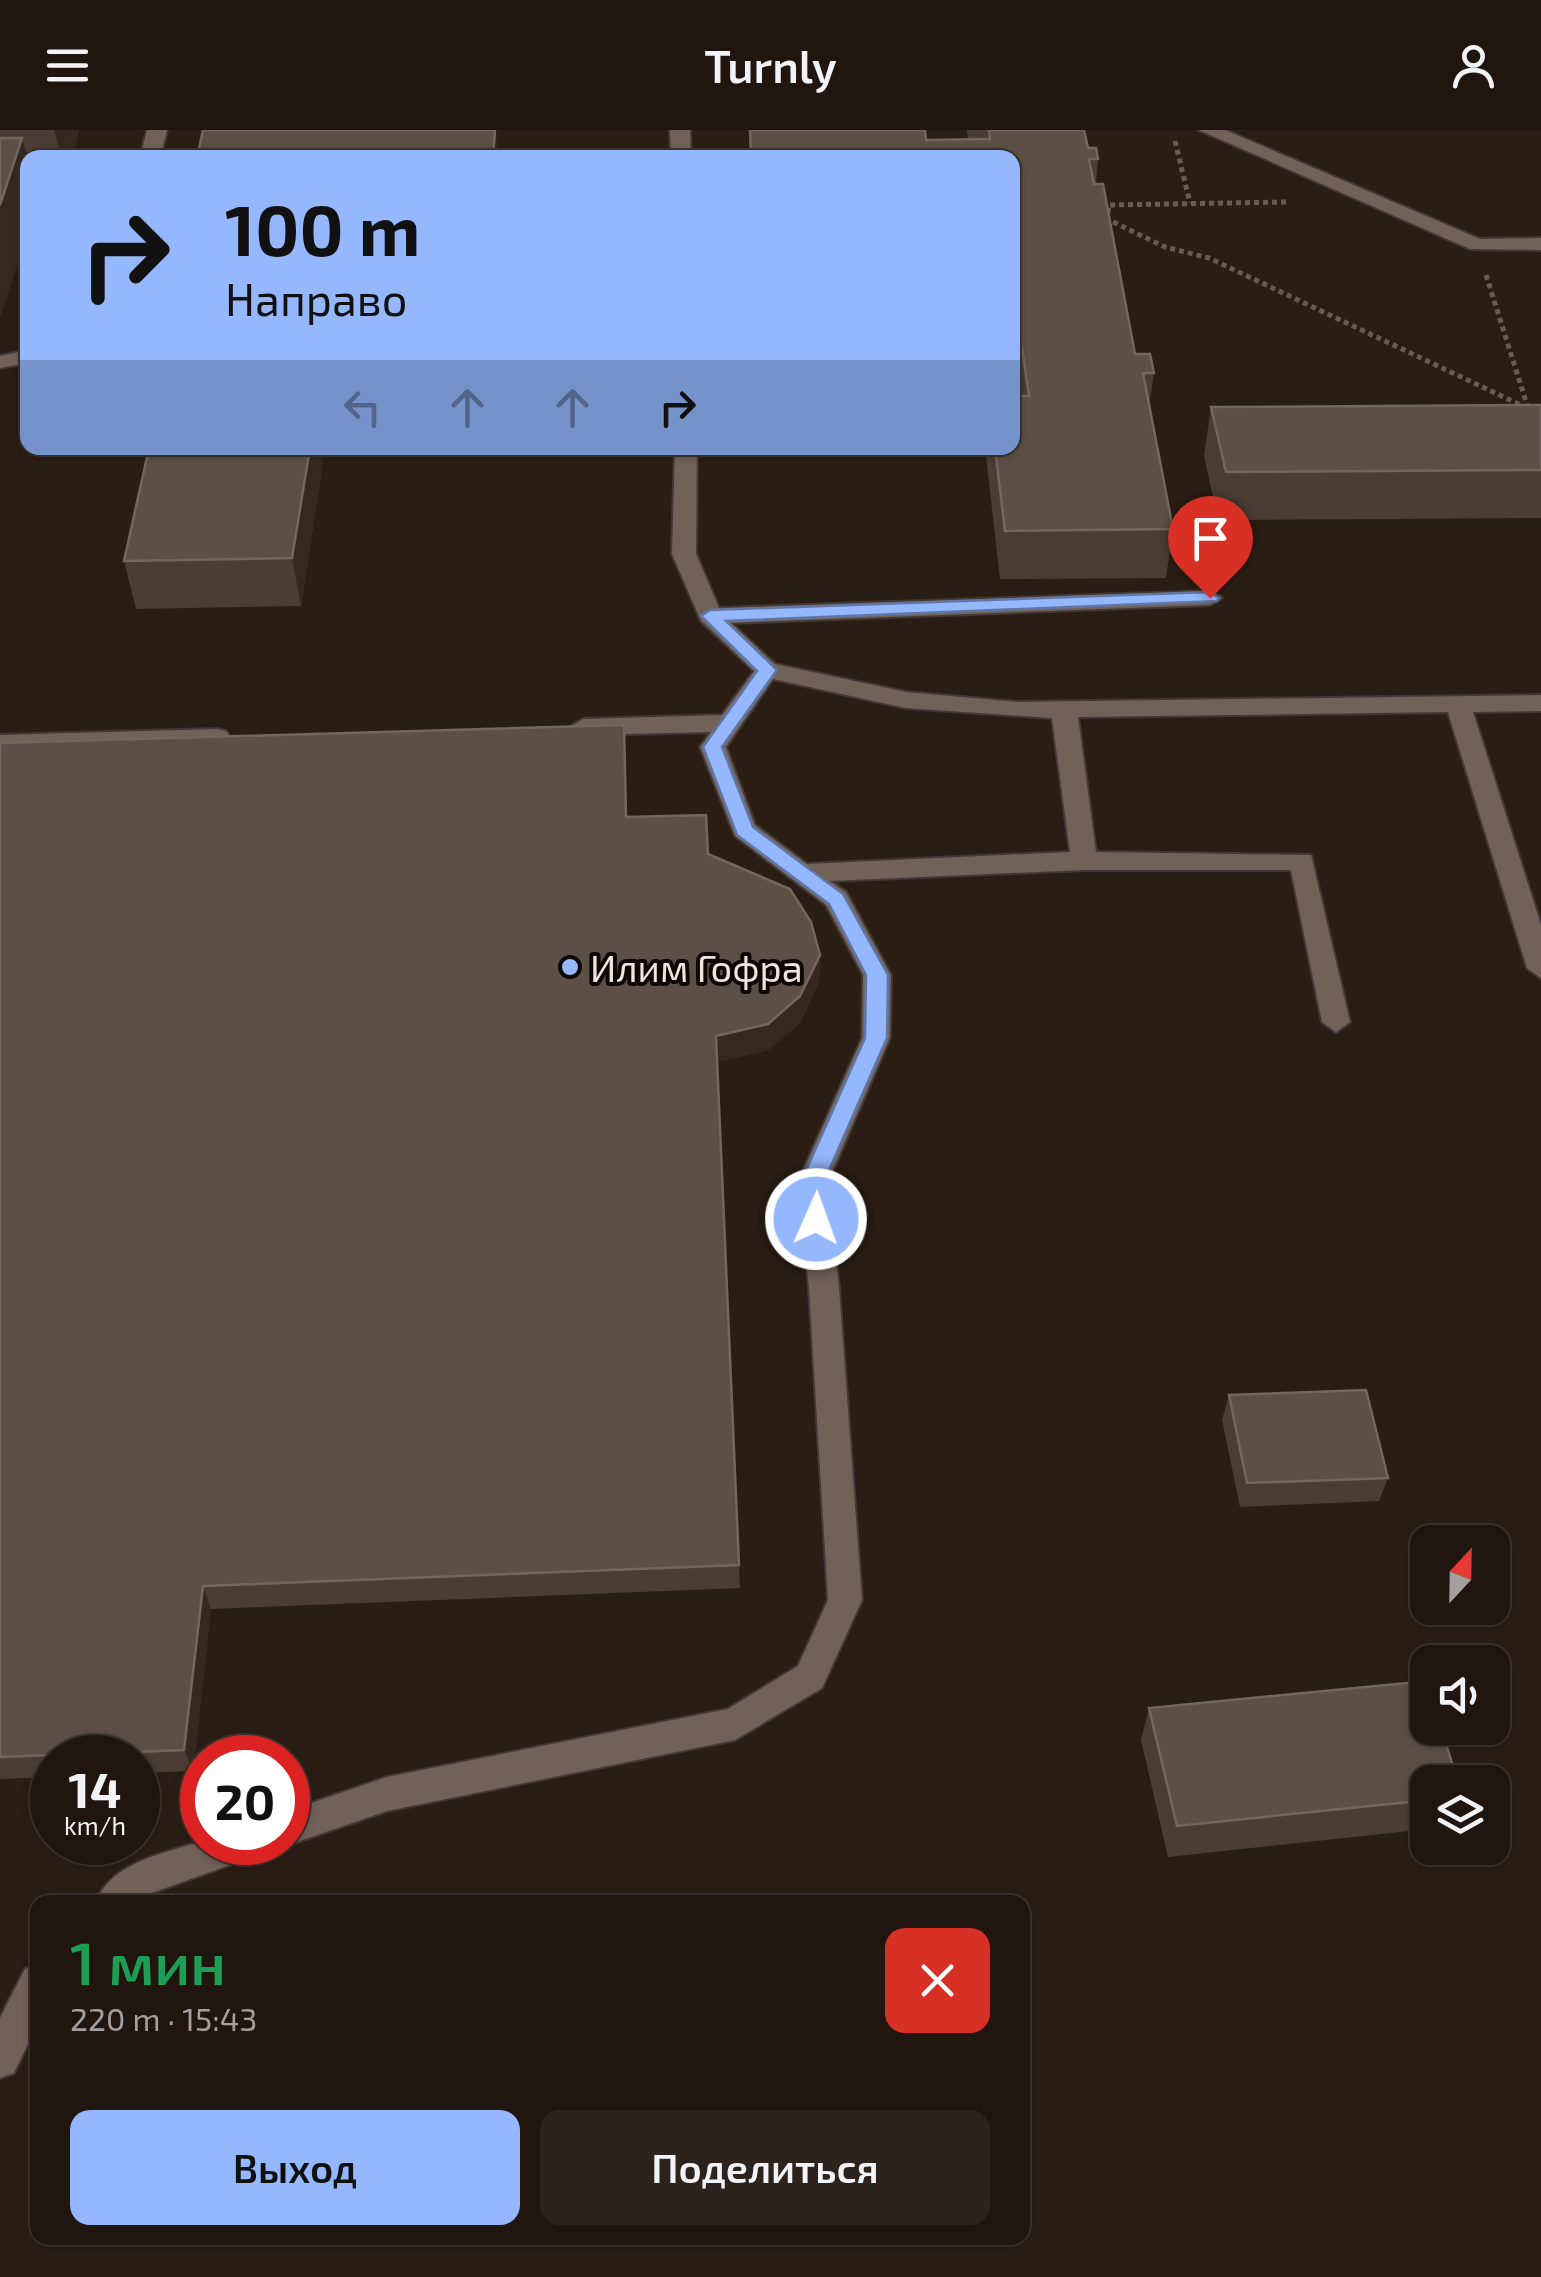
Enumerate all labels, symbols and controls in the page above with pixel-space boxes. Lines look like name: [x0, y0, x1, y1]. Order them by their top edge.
icon: menu: [40, 38, 95, 93]
text: Turnly: [704, 38, 837, 92]
icon: person: [1446, 38, 1501, 93]
text: 100 m: [225, 186, 420, 270]
icon: right: [60, 190, 190, 320]
text: Направо: [225, 271, 407, 325]
icon: left: [335, 380, 390, 435]
icon: ahead: [440, 380, 495, 435]
icon: ahead: [545, 380, 600, 435]
icon: right: [650, 380, 705, 435]
pin: [1168, 496, 1253, 599]
icon: arrive: [1183, 511, 1238, 566]
place label: Илим Гофра: [590, 944, 803, 990]
marker: Илим Гофра: [559, 956, 581, 978]
position arrow: [764, 1167, 868, 1271]
north arrow: [1410, 1525, 1510, 1625]
map controls: [1410, 1525, 1510, 1865]
button: sound: [1410, 1645, 1510, 1745]
speed limit sign: 20: [180, 1735, 310, 1865]
text: 14: [68, 1758, 122, 1818]
button: layers: [1410, 1765, 1510, 1865]
text: km/h: [64, 1810, 126, 1840]
text: 1 мин: [70, 1925, 226, 1997]
button: close: [885, 1928, 990, 2033]
text: 220 m · 15:43: [70, 1999, 257, 2037]
button: Выход: [70, 2110, 520, 2225]
button: Поделиться: [540, 2110, 990, 2225]

